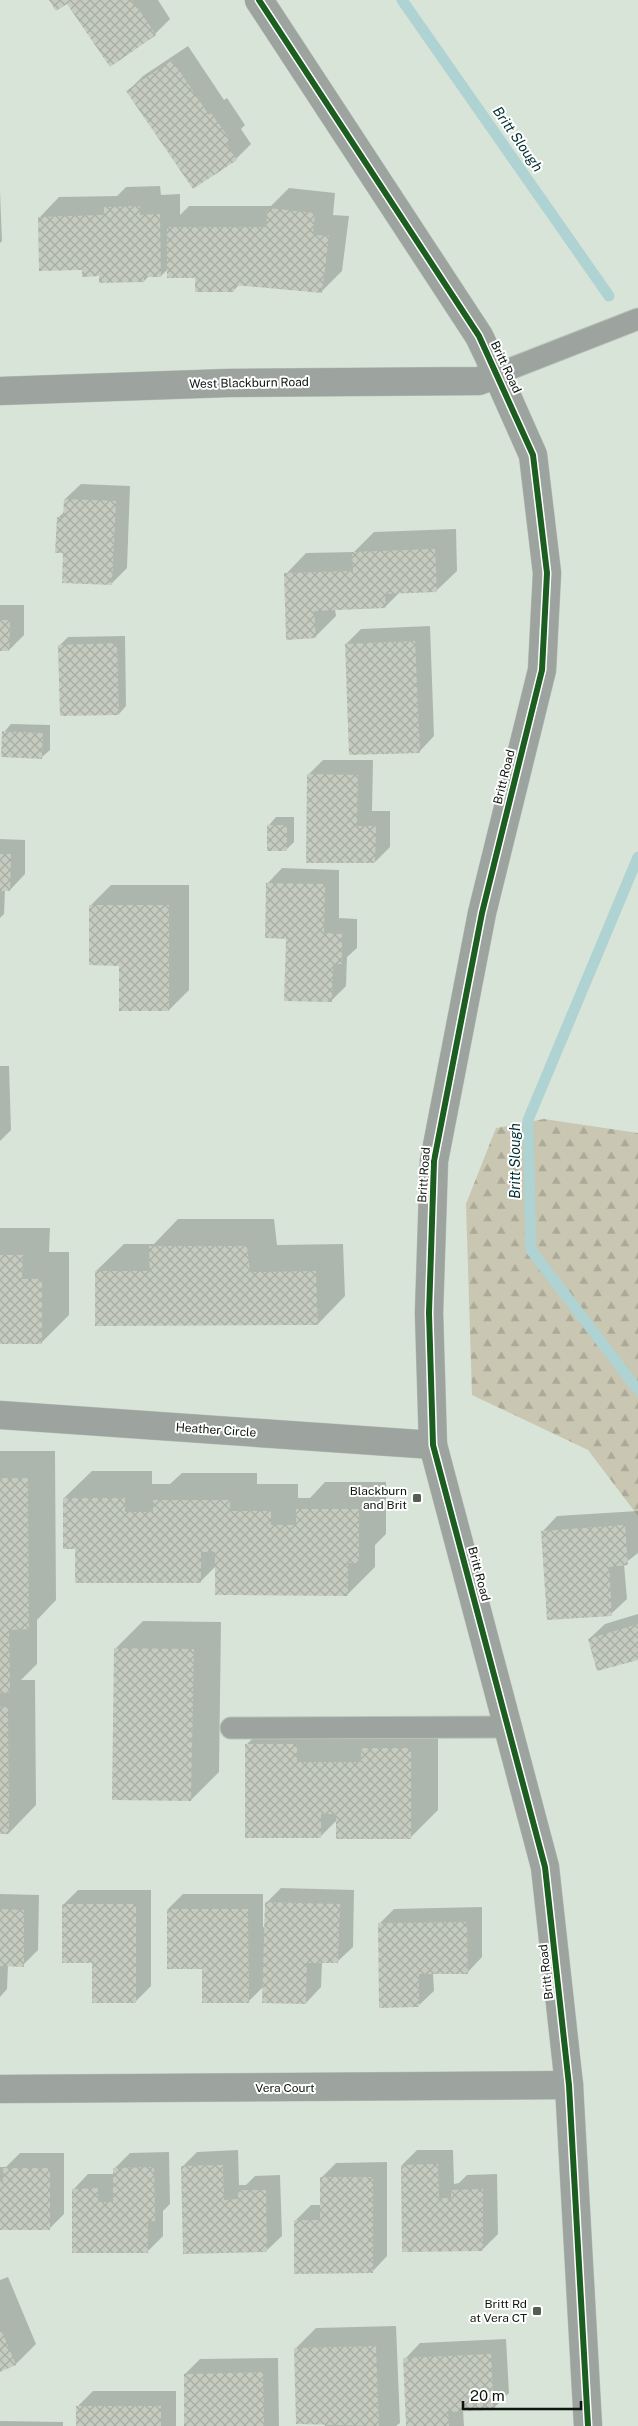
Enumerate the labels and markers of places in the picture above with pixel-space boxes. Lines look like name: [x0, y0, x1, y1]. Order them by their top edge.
place label: Blackburn and Brit: [350, 1484, 407, 1512]
marker: Blackburn and Brit: [411, 1492, 423, 1504]
place label: Britt Rd at Vera CT: [470, 2297, 527, 2325]
marker: Britt Rd at Vera CT: [531, 2305, 543, 2317]

